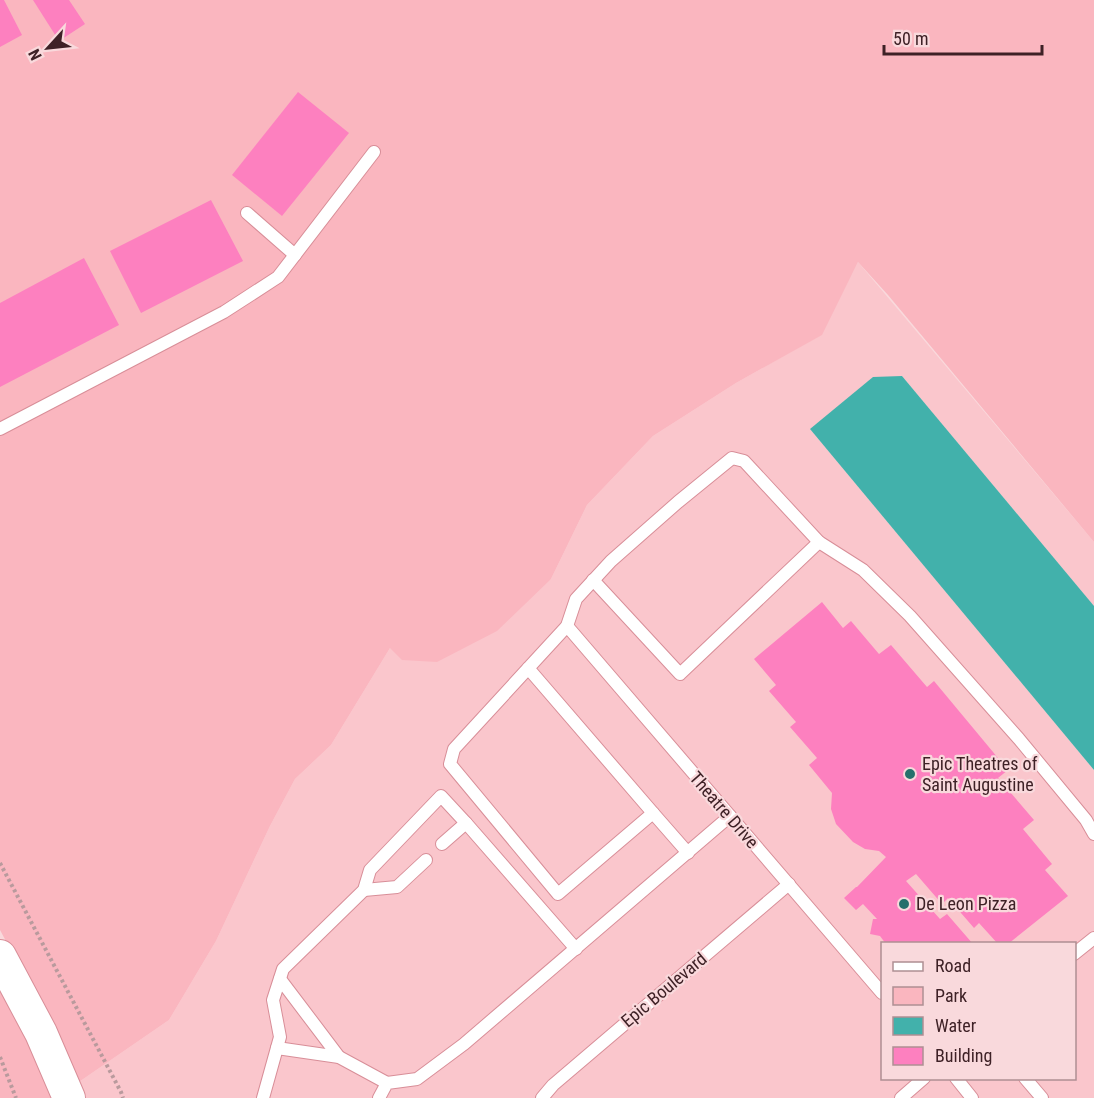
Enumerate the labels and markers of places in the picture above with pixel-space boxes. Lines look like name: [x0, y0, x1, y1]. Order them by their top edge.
place label: Epic Theatres of Saint Augustine: [922, 753, 1038, 795]
marker: Epic Theatres of Saint Augustine: [903, 767, 917, 781]
place label: De Leon Pizza: [916, 893, 1016, 914]
marker: De Leon Pizza: [897, 897, 911, 911]

